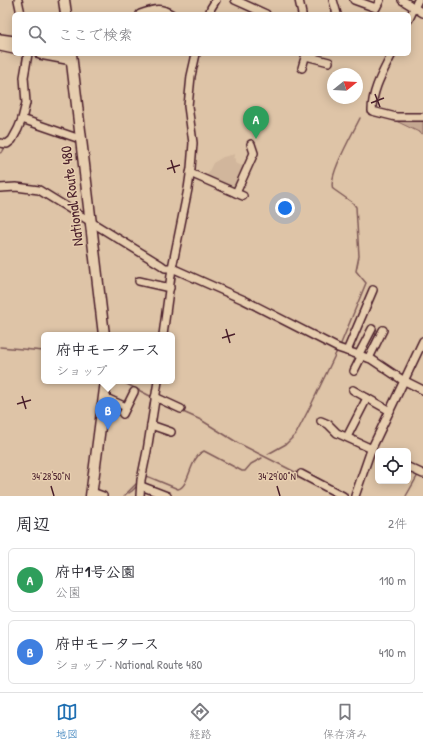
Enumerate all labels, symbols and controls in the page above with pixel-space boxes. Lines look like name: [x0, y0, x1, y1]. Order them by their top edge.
search box: [12, 12, 411, 56]
icon: search: [26, 23, 48, 45]
text: ここで検索: [58, 24, 133, 45]
north arrow: [327, 68, 363, 104]
pin: A: [243, 106, 269, 139]
street label: National Route 480: [55, 144, 88, 247]
your location: [275, 198, 295, 218]
popup: [41, 332, 175, 384]
text: 府中モータース: [56, 339, 160, 360]
text: ショップ: [56, 361, 107, 379]
pin: B: [95, 397, 121, 430]
map controls: [375, 448, 411, 484]
button: locate: [375, 448, 411, 484]
text: 34°28'50"N: [32, 470, 70, 483]
text: 34°29'00"N: [258, 470, 296, 483]
text: 周辺: [16, 512, 50, 535]
text: 2件: [388, 514, 407, 532]
text: 府中1号公園: [55, 561, 135, 582]
text: A: [27, 571, 33, 589]
text: 110 m: [379, 571, 406, 589]
text: 公園: [55, 583, 81, 601]
text: 府中モータース: [55, 633, 159, 654]
text: B: [27, 643, 33, 661]
text: 410 m: [379, 643, 406, 661]
text: ショップ · National Route 480: [55, 655, 202, 673]
tab: 地図: [56, 701, 78, 741]
tab: 経路: [189, 701, 211, 741]
tab: 保存済み: [323, 701, 367, 741]

